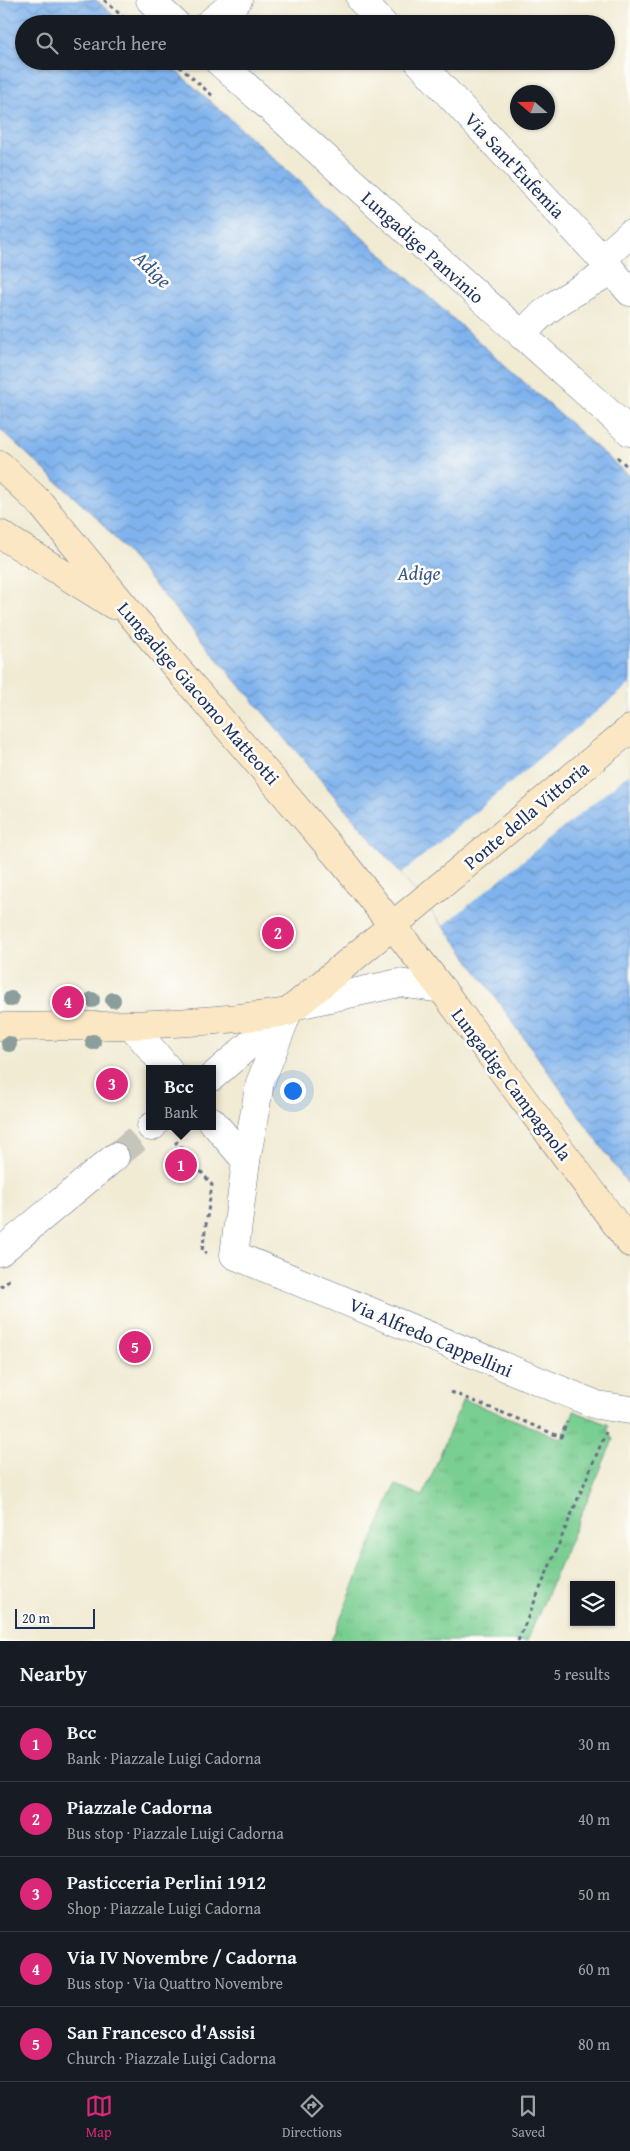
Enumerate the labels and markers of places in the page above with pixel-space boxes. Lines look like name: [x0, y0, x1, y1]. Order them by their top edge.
pin: 2: [262, 914, 294, 952]
pin: 4: [52, 983, 84, 1021]
pin: 3: [96, 1065, 128, 1103]
pin: 1: [165, 1146, 197, 1184]
pin: 5: [119, 1328, 151, 1366]

